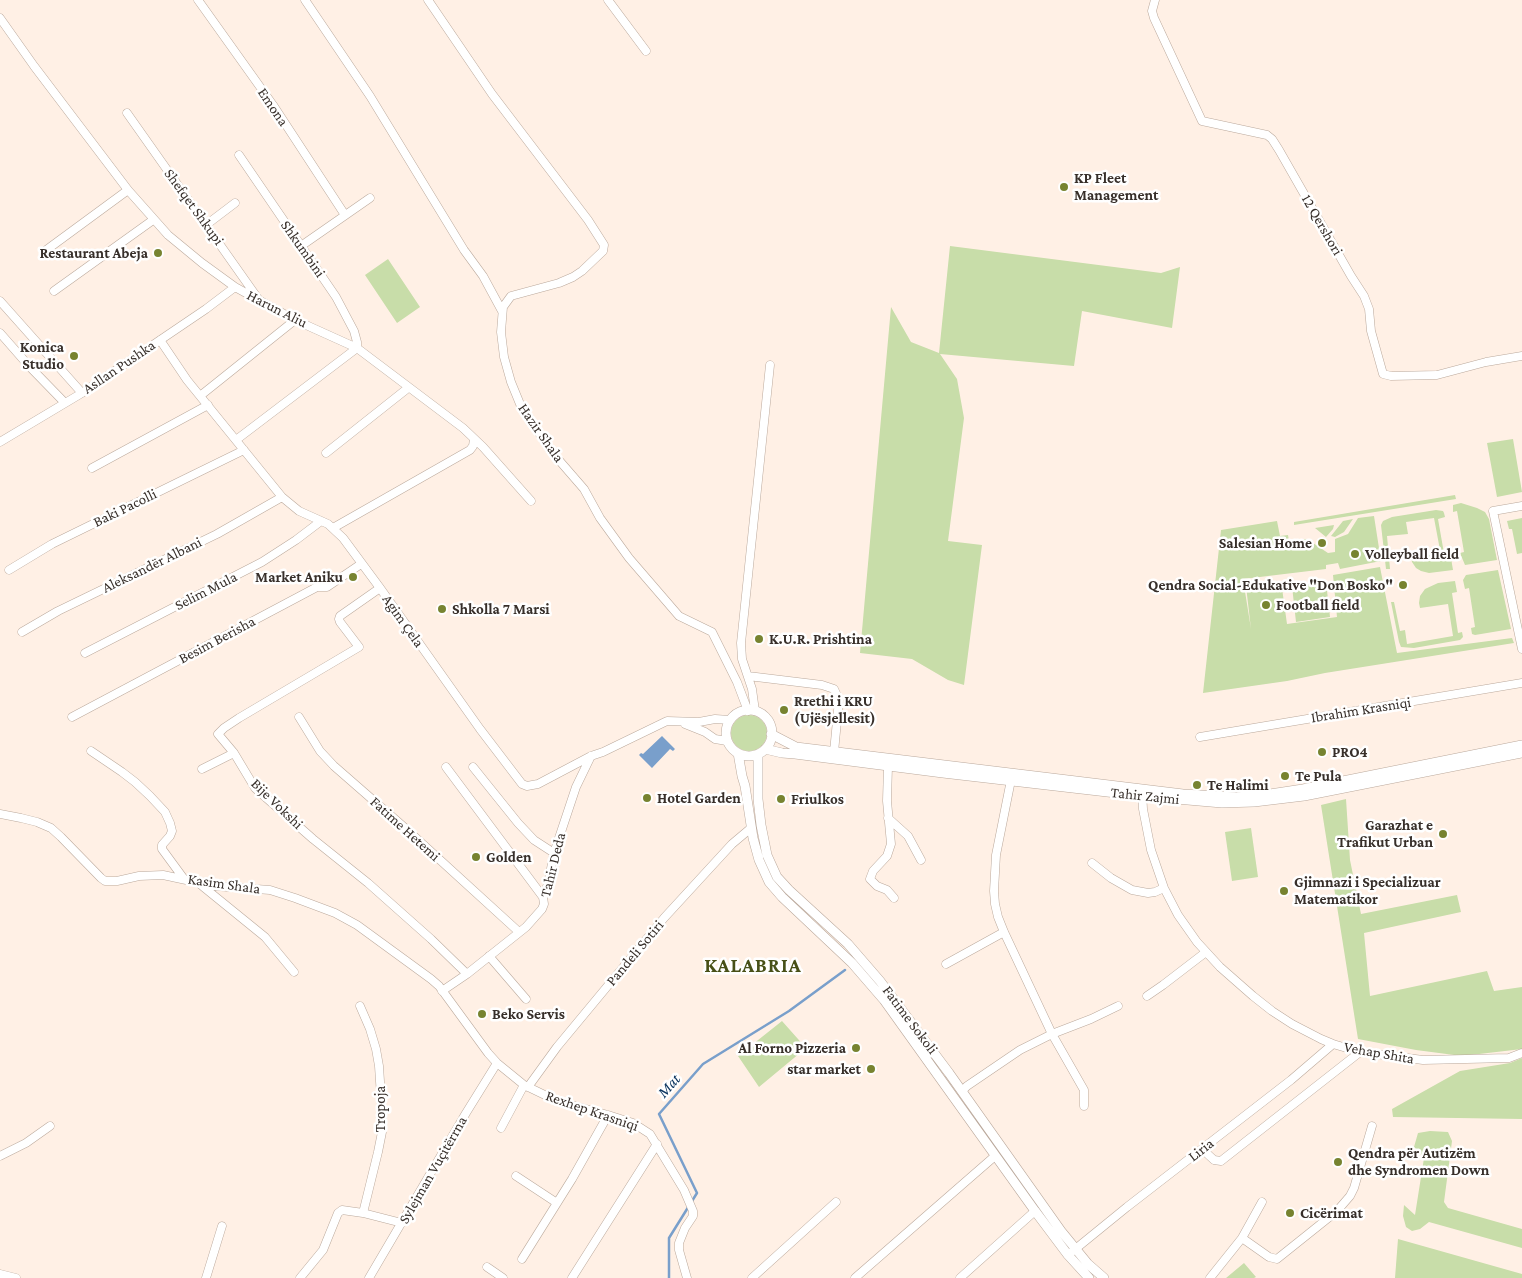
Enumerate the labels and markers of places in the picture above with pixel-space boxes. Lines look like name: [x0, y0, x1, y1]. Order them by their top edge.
place label: KP Fleet Management: [1074, 169, 1158, 204]
marker: KP Fleet Management: [1058, 181, 1070, 193]
place label: Restaurant Abeja: [39, 244, 148, 262]
marker: Restaurant Abeja: [152, 247, 164, 259]
place label: Konica Studio: [20, 338, 64, 373]
marker: Konica Studio: [68, 350, 80, 362]
place label: Salesian Home: [1219, 534, 1312, 552]
marker: Salesian Home: [1316, 537, 1328, 549]
place label: Volleyball field: [1365, 545, 1459, 563]
marker: Volleyball field: [1349, 548, 1361, 560]
place label: Market Aniku: [255, 568, 343, 586]
marker: Market Aniku: [347, 571, 359, 583]
place label: Qendra Social-Edukative "Don Bosko": [1148, 576, 1393, 594]
marker: Qendra Social-Edukative "Don Bosko": [1397, 579, 1409, 591]
place label: Football field: [1276, 596, 1360, 614]
marker: Football field: [1260, 599, 1272, 611]
place label: Shkolla 7 Marsi: [452, 600, 550, 618]
marker: Shkolla 7 Marsi: [436, 603, 448, 615]
place label: K.U.R. Prishtina: [769, 630, 872, 648]
marker: K.U.R. Prishtina: [753, 633, 765, 645]
place label: Rrethi i KRU (Ujësjellesit): [794, 692, 876, 727]
marker: Rrethi i KRU (Ujësjellesit): [778, 704, 790, 716]
place label: PRO4: [1332, 743, 1368, 761]
marker: PRO4: [1316, 746, 1328, 758]
place label: Te Pula: [1295, 767, 1342, 785]
marker: Te Pula: [1279, 770, 1291, 782]
place label: Te Halimi: [1207, 776, 1269, 794]
marker: Te Halimi: [1191, 779, 1203, 791]
place label: Hotel Garden: [657, 789, 741, 807]
place label: Friulkos: [791, 790, 844, 808]
marker: Hotel Garden: [641, 792, 653, 804]
marker: Friulkos: [775, 793, 787, 805]
place label: Garazhat e Trafikut Urban: [1337, 816, 1433, 851]
marker: Garazhat e Trafikut Urban: [1437, 828, 1449, 840]
place label: Golden: [486, 848, 532, 866]
marker: Golden: [470, 851, 482, 863]
place label: Gjimnazi i Specializuar Matematikor: [1294, 873, 1441, 908]
marker: Gjimnazi i Specializuar Matematikor: [1278, 885, 1290, 897]
place label: Beko Servis: [492, 1005, 565, 1023]
marker: Beko Servis: [476, 1008, 488, 1020]
place label: Al Forno Pizzeria: [738, 1039, 846, 1057]
marker: Al Forno Pizzeria: [850, 1042, 862, 1054]
place label: star market: [787, 1060, 861, 1078]
marker: star market: [865, 1063, 877, 1075]
place label: Qendra për Autizëm dhe Syndromen Down: [1348, 1144, 1489, 1179]
marker: Qendra për Autizëm dhe Syndromen Down: [1332, 1156, 1344, 1168]
place label: Cicërimat: [1300, 1204, 1363, 1222]
marker: Cicërimat: [1284, 1207, 1296, 1219]

